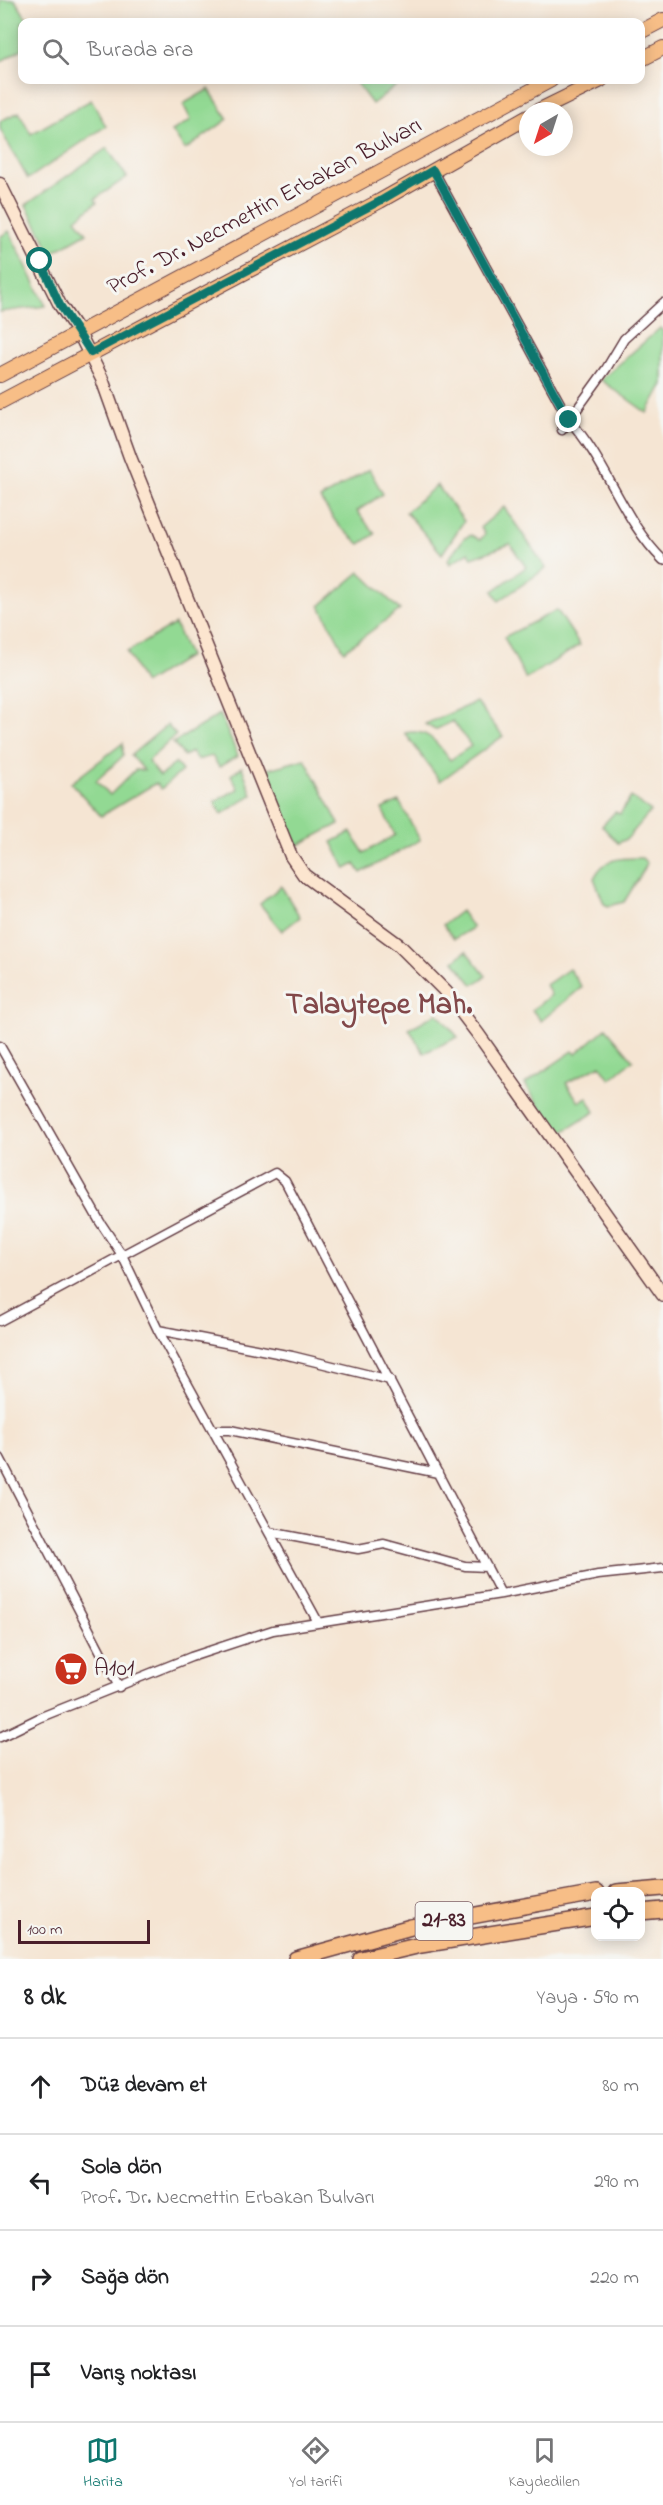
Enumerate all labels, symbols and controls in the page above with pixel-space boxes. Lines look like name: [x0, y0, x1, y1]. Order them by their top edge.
search box: [18, 18, 645, 84]
icon: search: [39, 35, 72, 68]
text: Burada ara: [87, 35, 193, 67]
north arrow: [519, 102, 573, 156]
street label: Prof. Dr. Necmettin Erbakan Bulvarı: [101, 109, 429, 305]
route start: [26, 247, 52, 273]
route end: [555, 406, 581, 432]
district label: Talaytepe Mah.: [286, 984, 472, 1028]
supermarket icon: A101: [53, 1651, 89, 1687]
place label: A101: [94, 1652, 135, 1687]
map controls: [591, 1887, 645, 1941]
button: locate: [591, 1887, 645, 1941]
road number: 21-83: [416, 1902, 472, 1940]
scale bar: [18, 1917, 150, 1944]
text: 100 m: [27, 1918, 62, 1942]
text: 8 dk: [24, 1979, 66, 2017]
text: Yaya · 590 m: [536, 1984, 639, 2013]
icon: ahead: [24, 2070, 57, 2103]
text: Düz devam et: [81, 2070, 207, 2102]
text: 80 m: [602, 2072, 639, 2101]
text: Sola dön: [81, 2152, 162, 2184]
icon: left: [24, 2166, 57, 2199]
text: 290 m: [594, 2168, 639, 2197]
text: Prof. Dr. Necmettin Erbakan Bulvarı: [81, 2184, 375, 2213]
icon: right: [24, 2262, 57, 2295]
text: Sağa dön: [81, 2262, 169, 2294]
text: 220 m: [590, 2264, 639, 2293]
icon: arrive: [24, 2358, 57, 2391]
text: Varış noktası: [81, 2358, 196, 2390]
tab: Harita: [83, 2434, 123, 2494]
tab: Yol tarifi: [289, 2434, 342, 2494]
tab: Kaydedilen: [508, 2434, 580, 2494]

